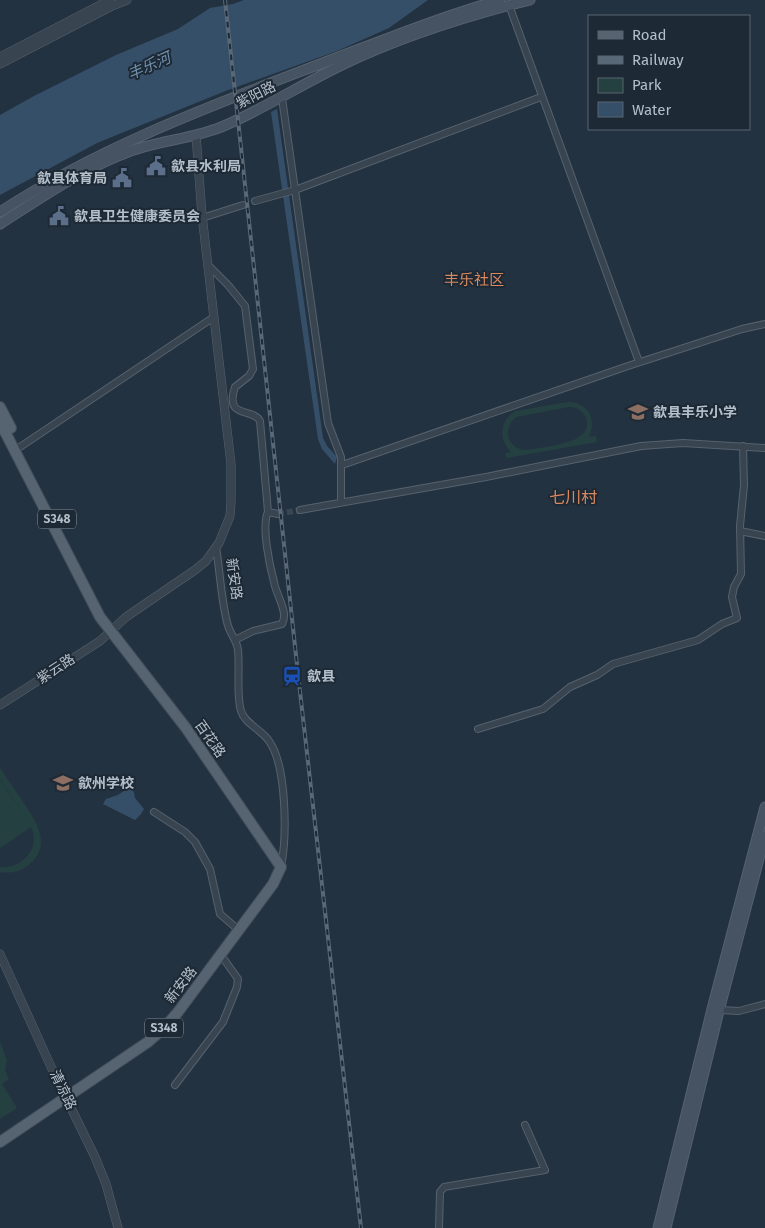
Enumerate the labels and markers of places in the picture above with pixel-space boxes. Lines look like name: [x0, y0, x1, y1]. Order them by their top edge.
public building icon: 歙县水利局: [145, 155, 167, 177]
place label: 歙县水利局: [171, 158, 241, 175]
public building icon: 歙县体育局: [111, 167, 133, 189]
place label: 歙县体育局: [37, 170, 107, 187]
public building icon: 歙县卫生健康委员会: [48, 205, 70, 227]
place label: 歙县卫生健康委员会: [74, 208, 200, 225]
school or university icon: 歙县丰乐小学: [627, 401, 649, 423]
place label: 歙县丰乐小学: [653, 404, 737, 421]
station icon: 歙县: [281, 665, 303, 687]
place label: 歙县: [307, 668, 335, 685]
school or university icon: 歙州学校: [52, 772, 74, 794]
place label: 歙州学校: [78, 775, 134, 792]

